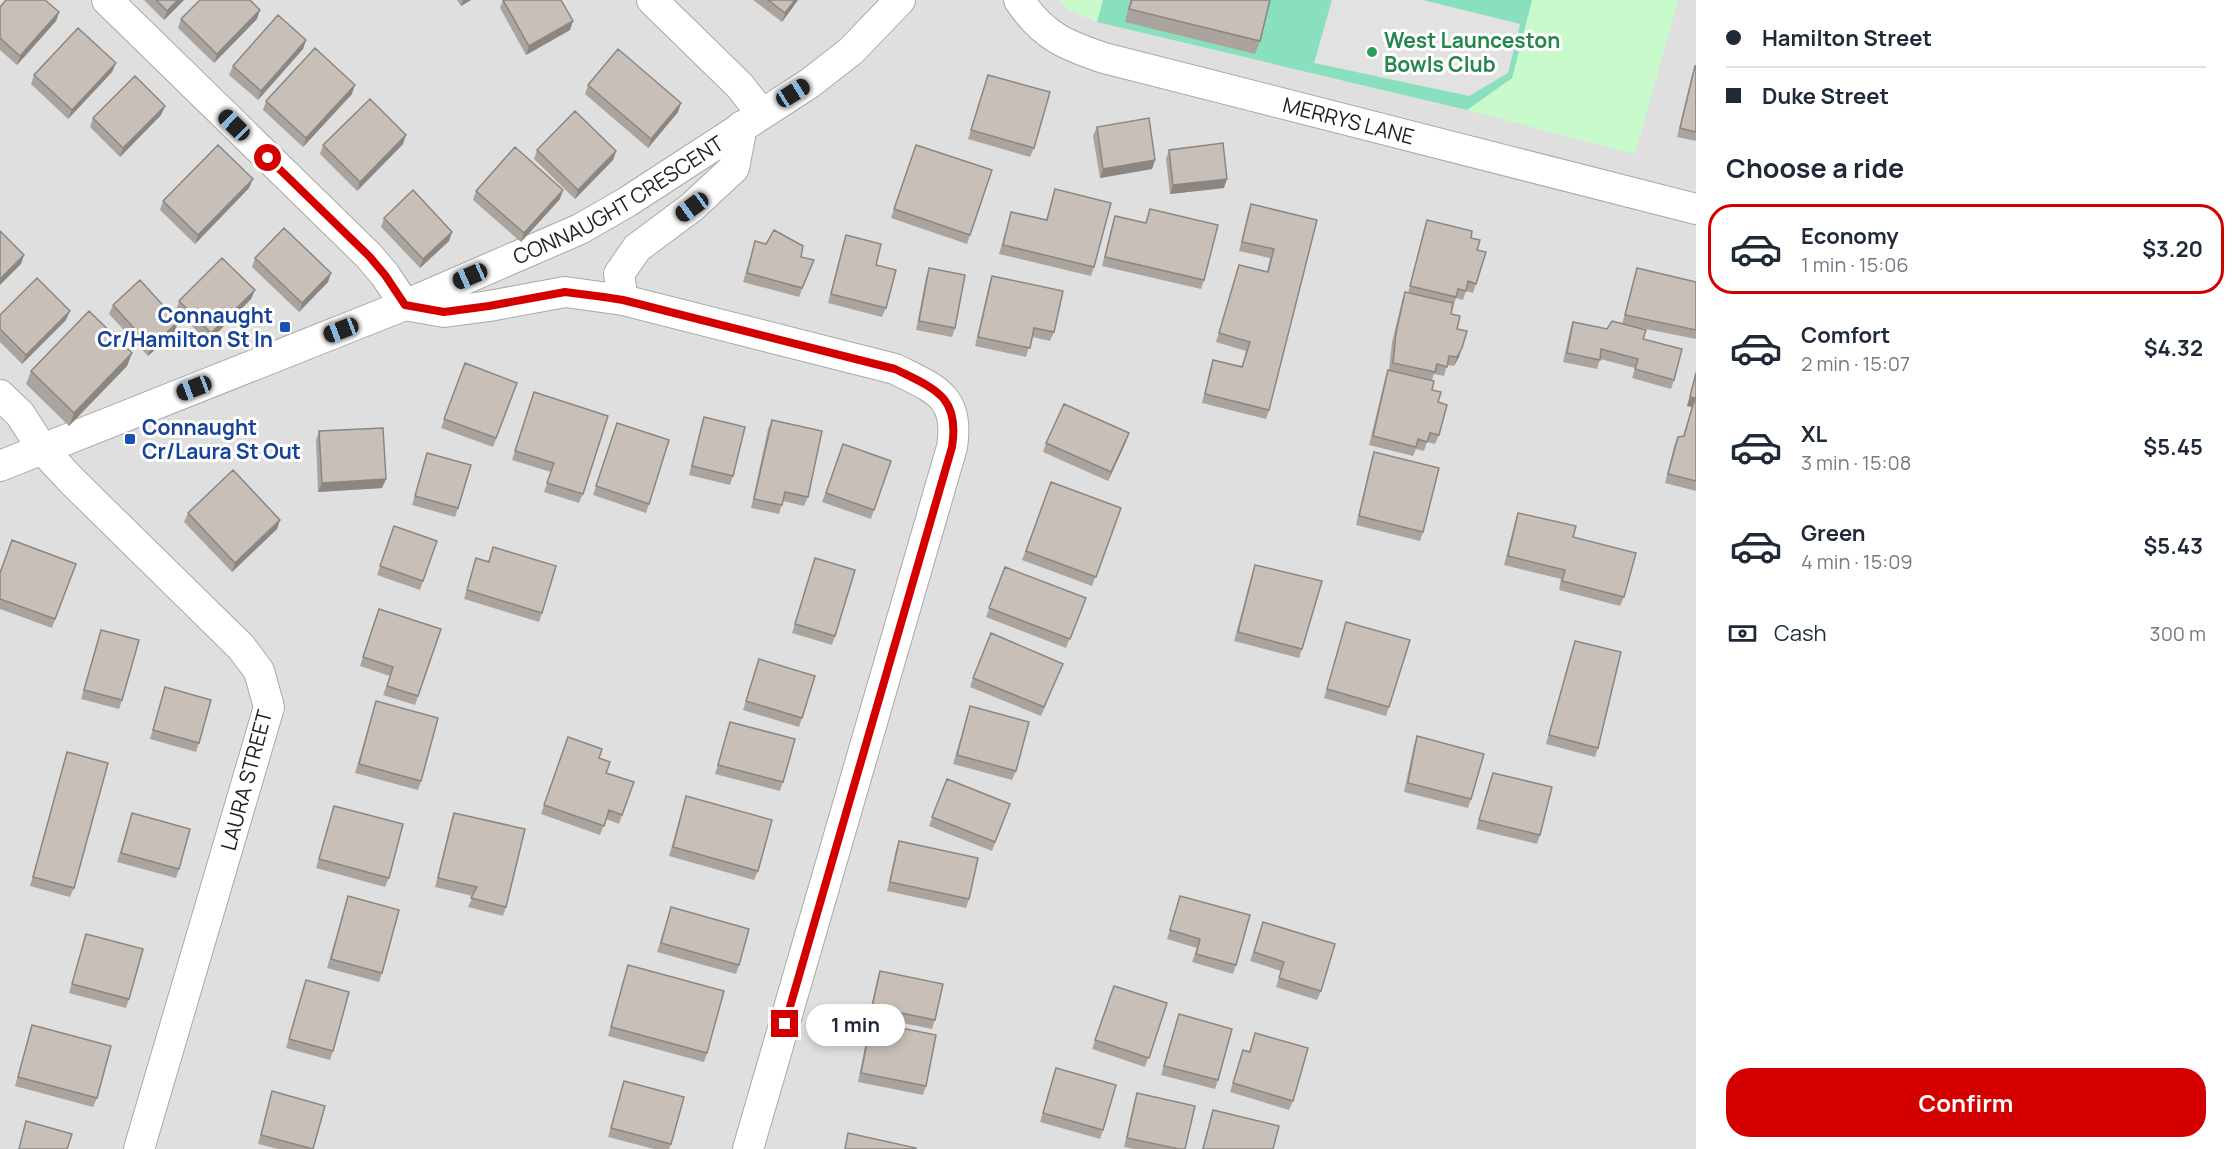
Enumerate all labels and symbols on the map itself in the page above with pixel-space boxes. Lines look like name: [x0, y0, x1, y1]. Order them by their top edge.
place label: West Launceston Bowls Club: [1384, 26, 1560, 78]
marker: West Launceston Bowls Club: [1365, 45, 1379, 59]
car: [773, 76, 813, 110]
street label: MERRYS LANE: [1280, 90, 1417, 151]
car: [215, 106, 253, 144]
street label: CONNAUGHT CRESCENT: [509, 129, 729, 270]
route start: [254, 144, 281, 171]
car: [672, 189, 712, 225]
car: [450, 260, 490, 292]
place label: Connaught Cr/Hamilton St In: [97, 301, 273, 353]
car: [321, 315, 361, 345]
marker: Connaught Cr/Hamilton St In: [278, 320, 292, 334]
car: [174, 373, 214, 403]
place label: Connaught Cr/Laura St Out: [142, 413, 301, 465]
marker: Connaught Cr/Laura St Out: [123, 432, 137, 446]
street label: LAURA STREET: [214, 706, 278, 853]
callout: 1 min: [806, 1003, 905, 1045]
route end: [771, 1010, 798, 1037]

